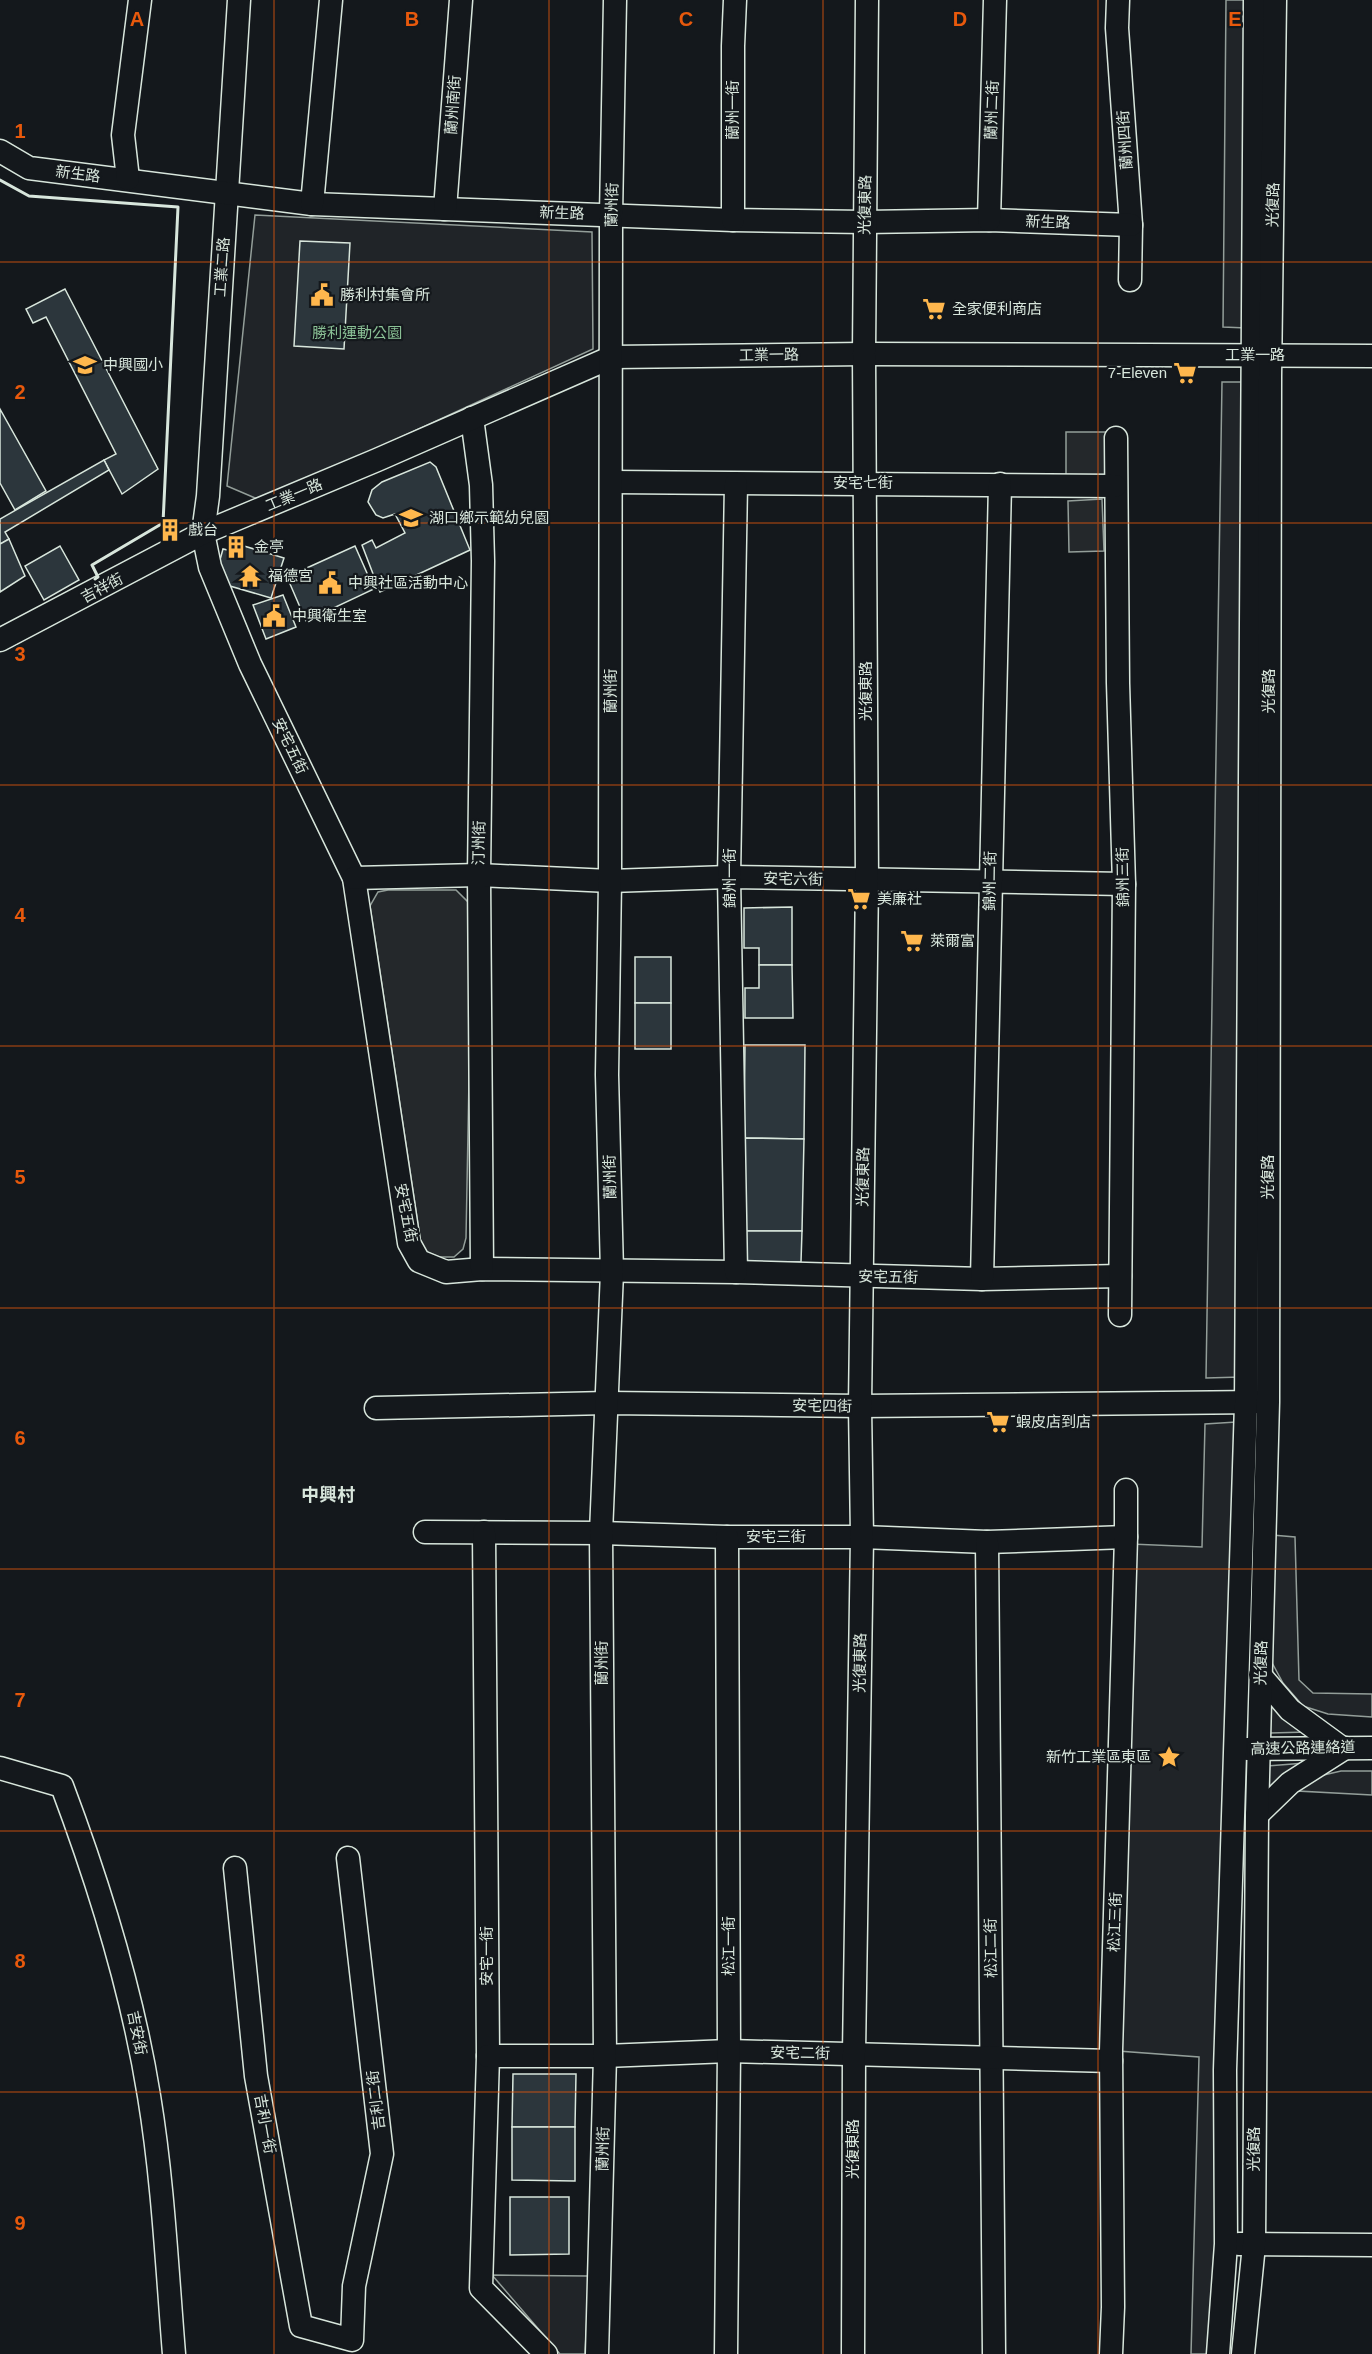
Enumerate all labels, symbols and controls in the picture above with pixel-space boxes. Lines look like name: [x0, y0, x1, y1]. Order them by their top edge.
text: A: [130, 8, 144, 30]
text: B: [405, 8, 419, 30]
text: C: [679, 8, 693, 30]
text: D: [953, 8, 967, 30]
text: E: [1228, 8, 1242, 30]
street label: 蘭州南街: [442, 74, 463, 135]
street label: 蘭州一街: [724, 80, 741, 140]
street label: 蘭州二街: [982, 80, 1001, 140]
street label: 蘭州四街: [1114, 110, 1135, 171]
text: 1: [14, 120, 26, 142]
street label: 新生路: [55, 162, 101, 185]
street label: 光復東路: [855, 175, 874, 235]
street label: 蘭州街: [603, 182, 620, 228]
street label: 光復路: [1264, 182, 1281, 228]
street label: 新生路: [539, 203, 585, 222]
street label: 新生路: [1025, 212, 1071, 231]
street label: 工業二路: [211, 236, 232, 297]
public building icon: 勝利村集會所: [309, 282, 335, 308]
place label: 勝利村集會所: [340, 286, 430, 303]
supermarket icon: 全家便利商店: [921, 296, 947, 322]
place label: 全家便利商店: [952, 300, 1042, 317]
park label: 勝利運動公園: [312, 324, 402, 341]
street label: 工業一路: [739, 345, 799, 364]
street label: 工業一路: [1225, 346, 1285, 363]
school or university icon: 中興國小: [72, 352, 98, 378]
place label: 中興國小: [103, 356, 163, 373]
supermarket icon: 7-Eleven: [1172, 360, 1198, 386]
place label: 7-Eleven: [1108, 364, 1167, 381]
text: 2: [14, 381, 26, 403]
street label: 安宅七街: [833, 474, 893, 491]
street label: 工業一路: [263, 475, 325, 514]
school or university icon: 湖口鄉示範幼兒園: [398, 505, 424, 531]
place label: 湖口鄉示範幼兒園: [429, 509, 549, 526]
building icon: 戲台: [157, 517, 183, 543]
place label: 戲台: [188, 521, 218, 538]
building icon: 金亭: [223, 534, 249, 560]
place label: 金亭: [254, 538, 284, 555]
temple icon: 福德宮: [237, 563, 263, 589]
place label: 福德宮: [268, 567, 313, 584]
street label: 吉祥街: [78, 569, 126, 606]
public building icon: 中興社區活動中心: [317, 570, 343, 596]
place label: 中興社區活動中心: [348, 574, 468, 591]
public building icon: 中興衛生室: [261, 603, 287, 629]
place label: 中興衛生室: [292, 607, 367, 624]
text: 3: [14, 643, 26, 665]
street label: 光復東路: [857, 661, 874, 721]
street label: 蘭州街: [602, 668, 619, 714]
street label: 光復路: [1260, 668, 1277, 714]
street label: 安宅五街: [270, 715, 311, 776]
street label: 汀州街: [470, 820, 487, 866]
street label: 錦州三街: [1113, 847, 1132, 907]
street label: 錦州一街: [721, 848, 738, 908]
street label: 錦州二街: [980, 851, 999, 911]
street label: 安宅六街: [763, 869, 823, 888]
supermarket icon: 美廉社: [846, 886, 872, 912]
place label: 美廉社: [877, 890, 922, 907]
text: 4: [14, 904, 26, 926]
supermarket icon: 萊爾富: [899, 928, 925, 954]
place label: 萊爾富: [930, 932, 975, 949]
street label: 光復東路: [853, 1147, 872, 1207]
street label: 蘭州街: [601, 1154, 618, 1200]
street label: 光復路: [1259, 1154, 1276, 1200]
text: 5: [14, 1166, 26, 1188]
street label: 安宅五街: [392, 1182, 421, 1244]
street label: 安宅五街: [858, 1267, 918, 1286]
street label: 安宅四街: [792, 1396, 852, 1415]
supermarket icon: 蝦皮店到店: [985, 1409, 1011, 1435]
place label: 蝦皮店到店: [1016, 1413, 1091, 1430]
text: 6: [14, 1427, 26, 1449]
district label: 中興村: [301, 1485, 355, 1505]
street label: 安宅三街: [746, 1528, 806, 1545]
street label: 光復東路: [850, 1633, 869, 1693]
street label: 蘭州街: [593, 1640, 610, 1686]
street label: 光復路: [1252, 1640, 1269, 1686]
text: 7: [14, 1689, 26, 1711]
street label: 高速公路連絡道: [1250, 1738, 1356, 1757]
place icon: 新竹工業區東區: [1156, 1744, 1182, 1770]
place label: 新竹工業區東區: [1046, 1748, 1151, 1765]
street label: 松江三街: [1105, 1892, 1124, 1952]
street label: 松江一街: [720, 1916, 737, 1976]
street label: 松江二街: [981, 1918, 1000, 1978]
street label: 安宅一街: [478, 1926, 495, 1986]
text: 8: [14, 1950, 26, 1972]
street label: 吉安街: [125, 2009, 150, 2057]
street label: 安宅二街: [770, 2043, 830, 2062]
street label: 吉利二街: [363, 2069, 388, 2131]
street label: 吉利一街: [252, 2093, 279, 2155]
street label: 光復東路: [844, 2119, 861, 2179]
street label: 蘭州街: [594, 2126, 611, 2172]
street label: 光復路: [1245, 2126, 1262, 2172]
text: 9: [14, 2212, 26, 2234]

